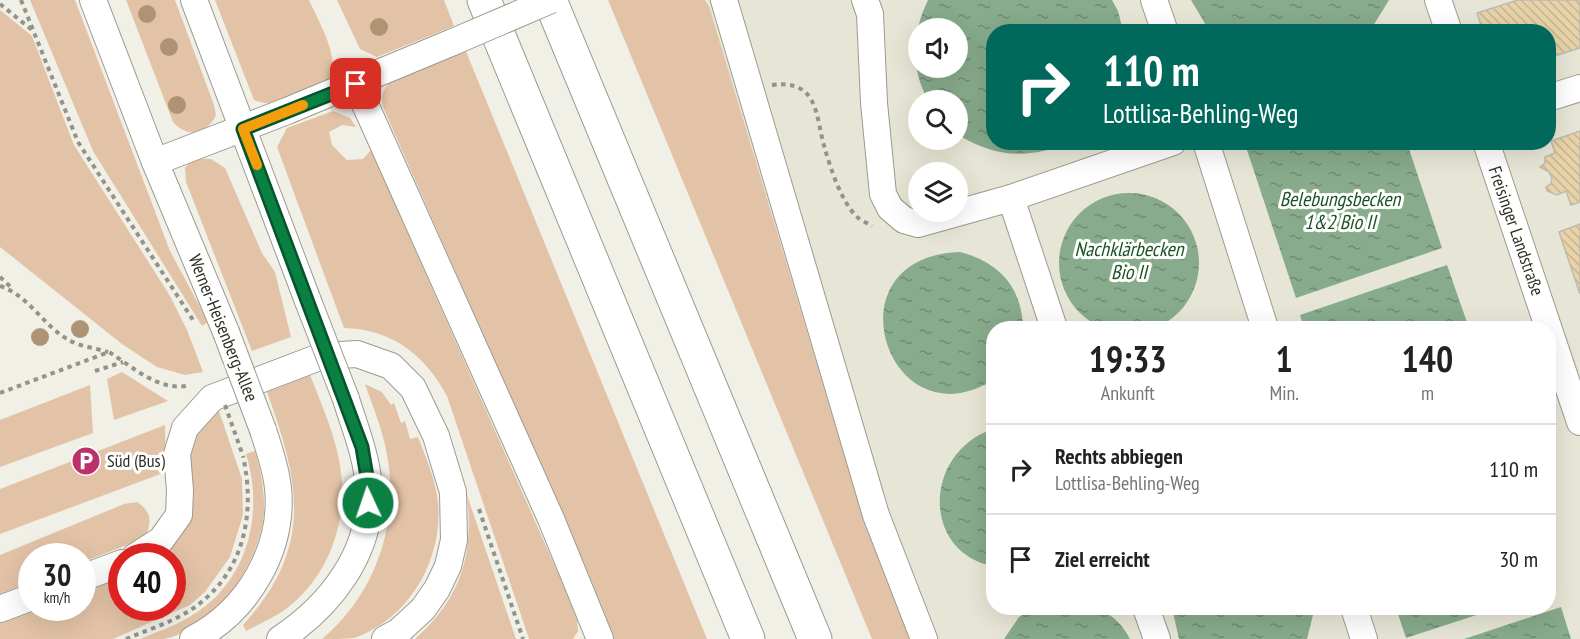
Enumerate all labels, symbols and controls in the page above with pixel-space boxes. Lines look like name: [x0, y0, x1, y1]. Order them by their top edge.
map controls: [908, 18, 968, 222]
button: sound: [908, 18, 968, 78]
text: 110 m: [1103, 43, 1200, 98]
icon: right: [1004, 48, 1082, 126]
pin: [330, 58, 381, 109]
icon: arrive: [339, 67, 372, 100]
button: search: [908, 90, 968, 150]
text: Lottlisa-Behling-Weg: [1103, 96, 1298, 130]
button: layers: [908, 162, 968, 222]
street label: Freisinger Landstraße: [1484, 163, 1549, 298]
water label: Belebungsbecken 1&2 Bio II: [1280, 186, 1402, 235]
water label: Nachklärbecken Bio II: [1074, 236, 1185, 285]
street label: Werner-Heisenberg-Allee: [183, 251, 263, 405]
text: 19:33: [1089, 335, 1167, 382]
text: 1: [1276, 335, 1293, 382]
text: 140: [1402, 335, 1453, 382]
text: Ankunft: [1101, 380, 1155, 406]
text: Min.: [1269, 380, 1299, 406]
text: m: [1421, 380, 1434, 406]
text: Rechts abbiegen: [1055, 442, 1183, 470]
parking icon: Süd (Bus): [70, 445, 102, 477]
place label: Süd (Bus): [107, 449, 166, 472]
icon: right: [1004, 453, 1037, 486]
text: 110 m: [1489, 455, 1538, 483]
text: Lottlisa-Behling-Weg: [1055, 470, 1200, 496]
position arrow: [336, 471, 400, 535]
speed limit sign: 40: [108, 543, 186, 621]
icon: arrive: [1004, 543, 1037, 576]
text: Ziel erreicht: [1055, 545, 1150, 573]
text: 30 m: [1499, 545, 1538, 573]
text: 30: [43, 555, 71, 594]
text: km/h: [44, 588, 70, 607]

